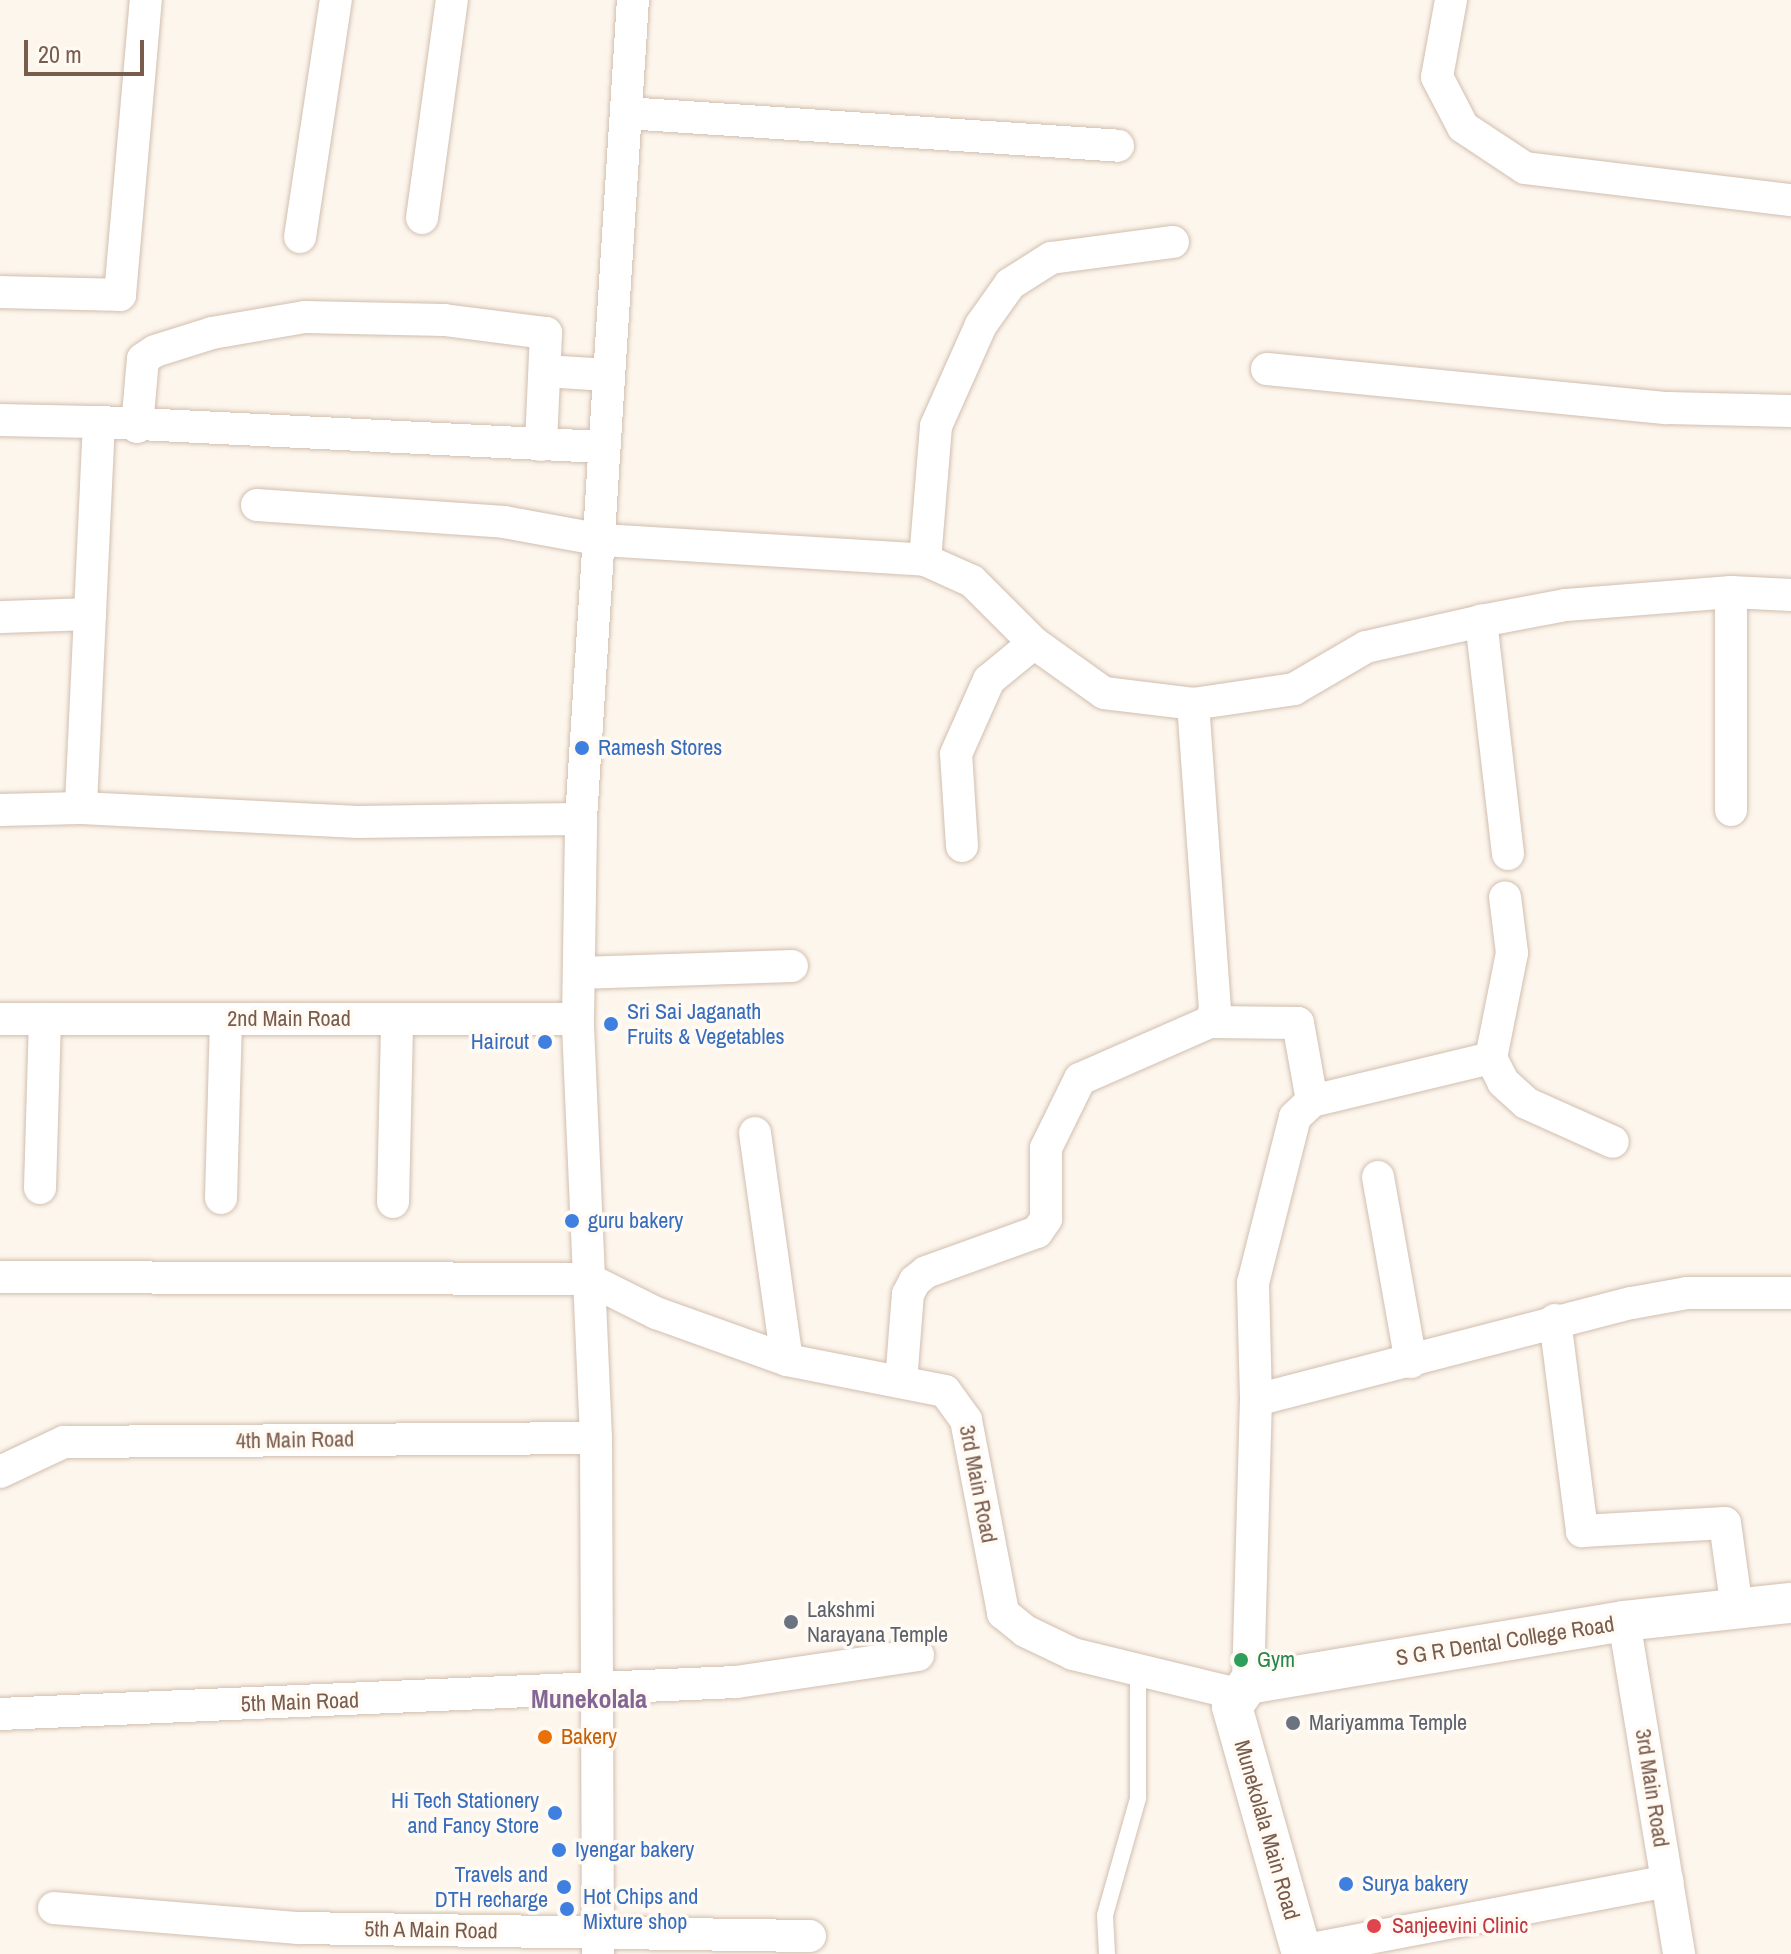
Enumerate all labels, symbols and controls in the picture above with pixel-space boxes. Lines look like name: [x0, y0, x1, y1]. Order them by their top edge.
scale bar: [28, 24, 148, 74]
text: 20 m: [38, 38, 82, 70]
place label: Ramesh Stores: [598, 735, 722, 761]
marker: Ramesh Stores: [573, 739, 591, 757]
place label: Sri Sai Jaganath Fruits & Vegetables: [627, 998, 784, 1050]
street label: 2nd Main Road: [227, 1006, 351, 1032]
marker: Sri Sai Jaganath Fruits & Vegetables: [602, 1015, 620, 1033]
place label: Haircut: [471, 1029, 529, 1055]
marker: Haircut: [536, 1033, 554, 1051]
place label: guru bakery: [588, 1208, 683, 1234]
marker: guru bakery: [563, 1212, 581, 1230]
street label: 3rd Main Road: [954, 1423, 1002, 1545]
street label: 4th Main Road: [236, 1426, 354, 1454]
place label: Lakshmi Narayana Temple: [807, 1596, 948, 1648]
street label: S G R Dental College Road: [1394, 1611, 1616, 1671]
marker: Lakshmi Narayana Temple: [782, 1613, 800, 1631]
place label: Gym: [1257, 1647, 1295, 1673]
marker: Gym: [1232, 1651, 1250, 1669]
district label: Munekolala: [531, 1683, 647, 1715]
street label: 5th Main Road: [240, 1687, 360, 1717]
place label: Mariyamma Temple: [1309, 1710, 1467, 1736]
marker: Mariyamma Temple: [1284, 1714, 1302, 1732]
place label: Bakery: [561, 1724, 617, 1750]
street label: 3rd Main Road: [1630, 1727, 1674, 1849]
marker: Bakery: [536, 1728, 554, 1746]
street label: Munekolala Main Road: [1229, 1737, 1305, 1923]
place label: Hi Tech Stationery and Fancy Store: [391, 1787, 539, 1838]
marker: Hi Tech Stationery and Fancy Store: [546, 1804, 564, 1822]
place label: Iyengar bakery: [575, 1837, 694, 1863]
marker: Iyengar bakery: [550, 1841, 568, 1859]
place label: Travels and DTH recharge: [435, 1861, 548, 1912]
place label: Surya bakery: [1362, 1871, 1468, 1897]
marker: Surya bakery: [1337, 1875, 1355, 1893]
marker: Travels and DTH recharge: [555, 1878, 573, 1896]
place label: Hot Chips and Mixture shop: [583, 1883, 698, 1934]
marker: Hot Chips and Mixture shop: [558, 1900, 576, 1918]
place label: Sanjeevini Clinic: [1392, 1913, 1528, 1939]
marker: Sanjeevini Clinic: [1363, 1915, 1385, 1937]
street label: 5th A Main Road: [363, 1916, 499, 1944]

